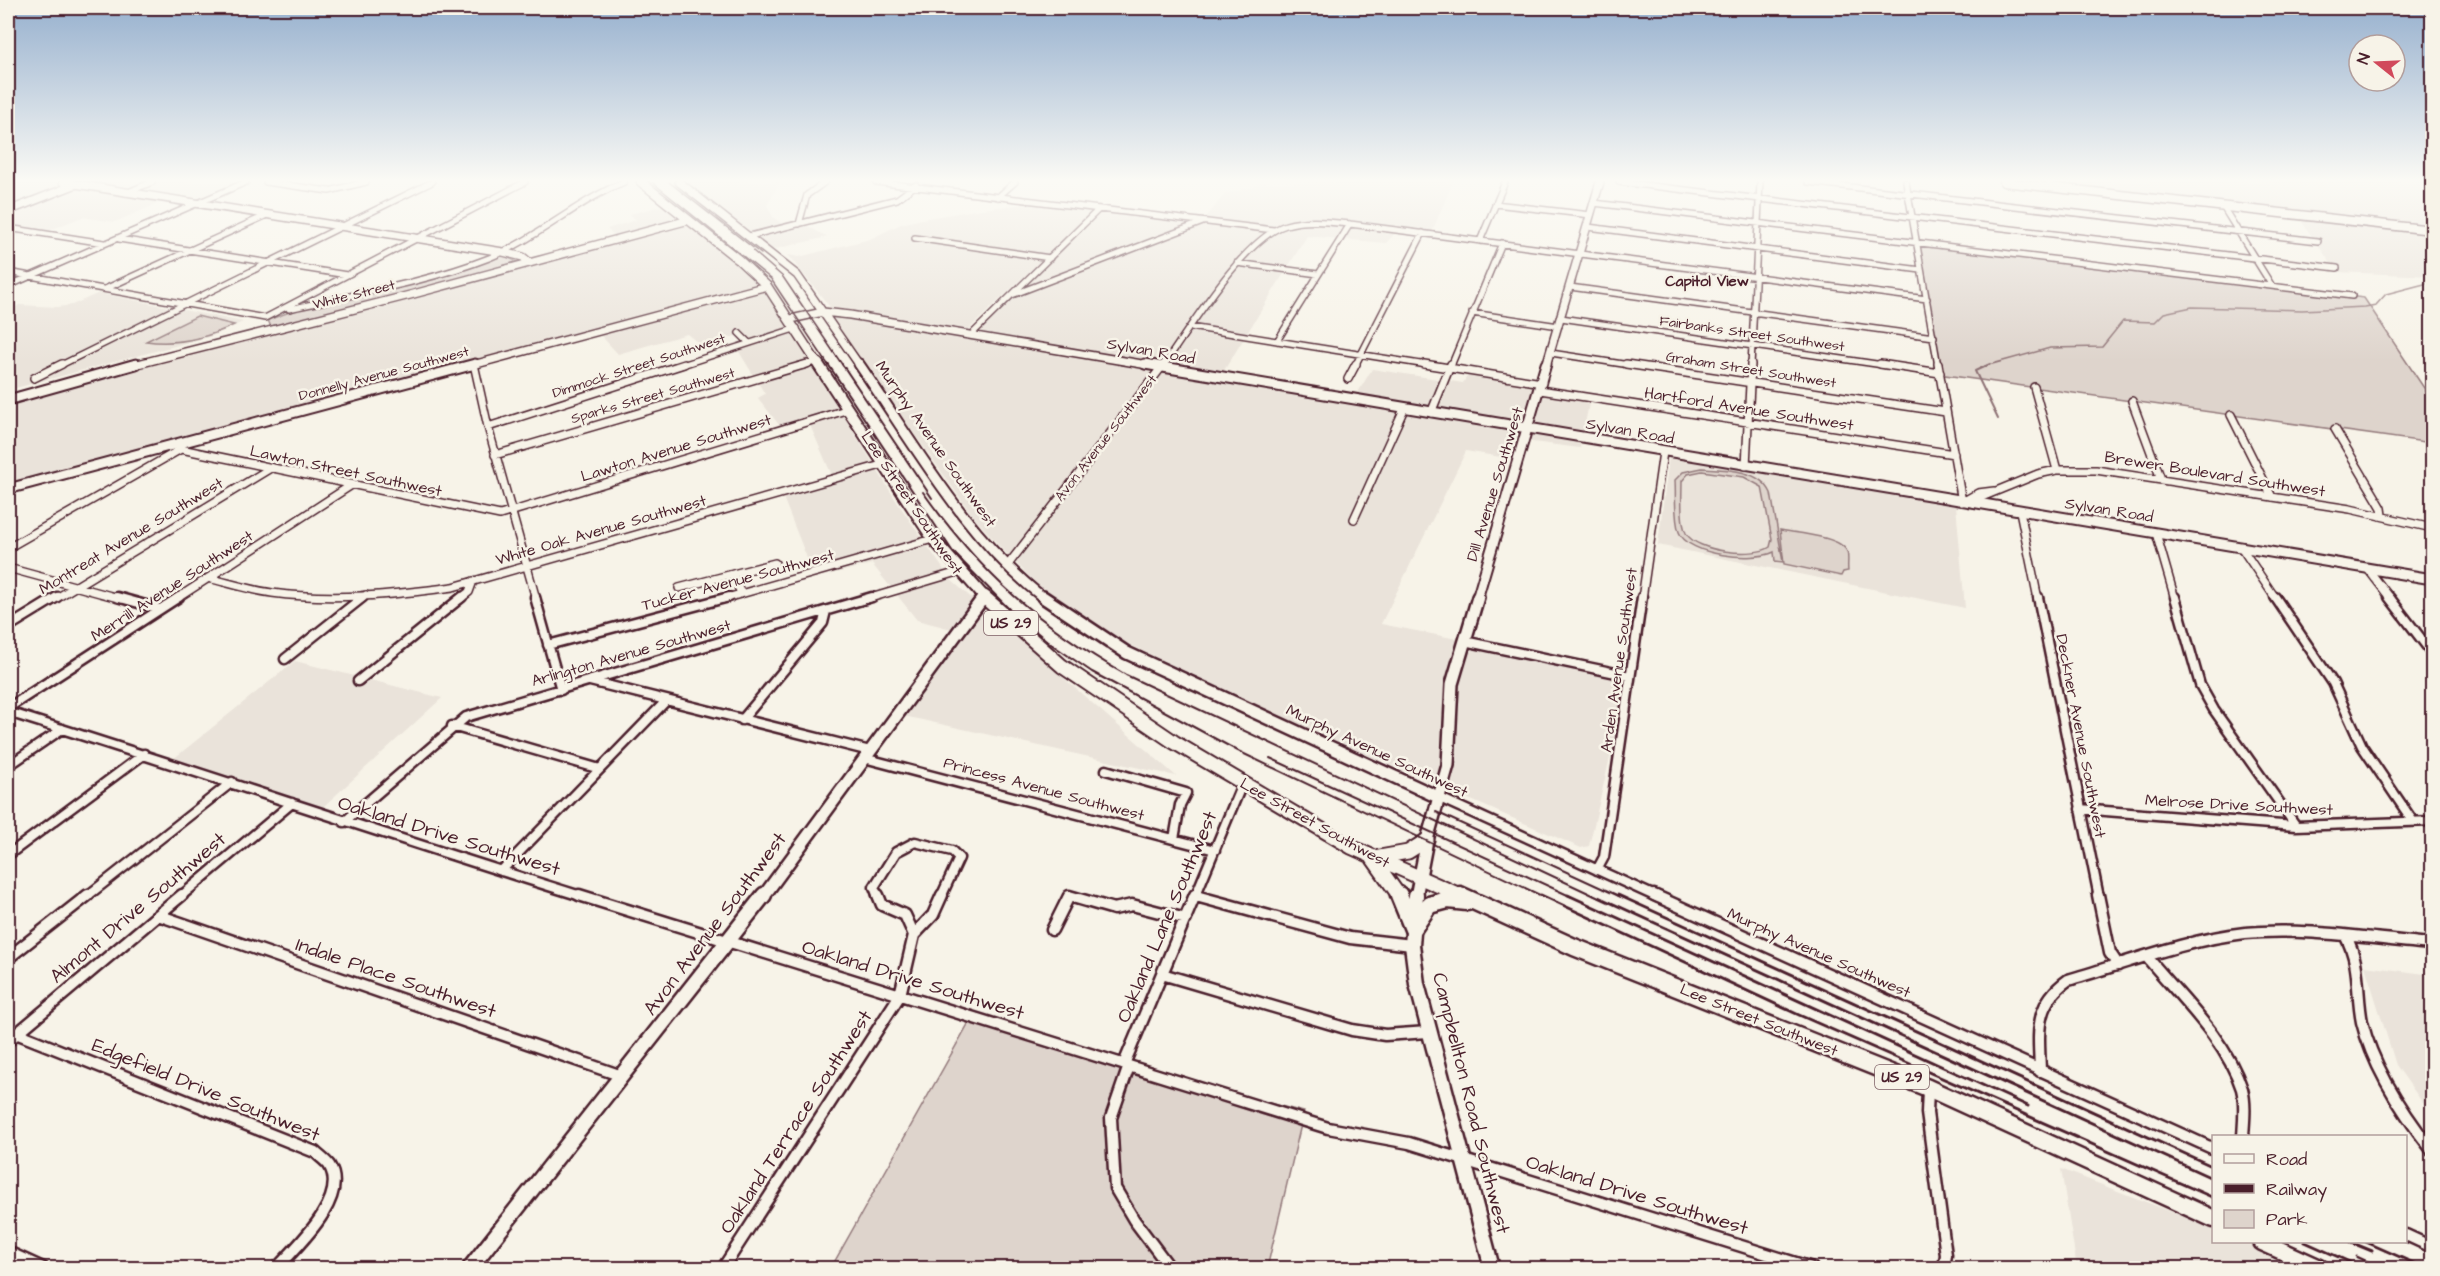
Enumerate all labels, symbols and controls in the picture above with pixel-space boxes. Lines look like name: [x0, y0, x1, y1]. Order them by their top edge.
north arrow: [2347, 33, 2407, 93]
text: N: [2352, 51, 2376, 67]
district label: Capitol View: [1665, 271, 1749, 292]
street label: White Street: [311, 275, 398, 315]
street label: Fairbanks Street Southwest: [1658, 311, 1846, 357]
street label: Dimmock Street Southwest: [550, 328, 728, 403]
street label: Sylvan Road: [1105, 332, 1197, 371]
street label: Donnelly Avenue Southwest: [297, 342, 472, 406]
street label: Graham Street Southwest: [1664, 347, 1838, 393]
street label: Murphy Avenue Southwest: [869, 356, 1002, 533]
street label: Sparks Street Southwest: [569, 363, 738, 429]
street label: Avon Avenue Southwest: [1050, 370, 1162, 506]
street label: Hartford Avenue Southwest: [1643, 382, 1856, 436]
street label: Dill Avenue Southwest: [1461, 404, 1529, 564]
street label: Lawton Avenue Southwest: [578, 408, 775, 488]
street label: Sylvan Road: [1584, 412, 1676, 451]
street label: Lee Street Southwest: [856, 427, 969, 579]
street label: Lawton Street Southwest: [248, 440, 445, 502]
street label: Brewer Boulevard Southwest: [2103, 446, 2327, 502]
street label: Montreat Avenue Southwest: [35, 472, 228, 600]
street label: White Oak Avenue Southwest: [493, 489, 709, 571]
street label: Sylvan Road: [2063, 492, 2155, 529]
street label: Merrill Avenue Southwest: [86, 525, 258, 647]
street label: Tucker Avenue Southwest: [639, 544, 837, 616]
street label: Arden Avenue Southwest: [1595, 566, 1643, 754]
road number: US 29: [984, 611, 1038, 635]
street label: Arlington Avenue Southwest: [529, 614, 734, 693]
street label: Deckner Avenue Southwest: [2050, 632, 2112, 840]
street label: Murphy Avenue Southwest: [1282, 699, 1472, 804]
street label: Princess Avenue Southwest: [941, 752, 1147, 827]
street label: Lee Street Southwest: [1236, 773, 1394, 874]
street label: Oakland Drive Southwest: [334, 789, 564, 883]
street label: Melrose Drive Southwest: [2144, 789, 2334, 821]
street label: Oakland Lane Southwest: [1110, 807, 1224, 1027]
street label: Almont Drive Southwest: [44, 826, 232, 990]
street label: Avon Avenue Southwest: [637, 827, 793, 1021]
street label: Murphy Avenue Southwest: [1723, 903, 1915, 1005]
street label: Indale Place Southwest: [292, 931, 500, 1025]
street label: Oakland Drive Southwest: [798, 933, 1028, 1027]
street label: Campbellton Road Southwest: [1425, 970, 1517, 1236]
street label: Lee Street Southwest: [1677, 978, 1842, 1062]
street label: Oakland Terrace Southwest: [713, 1005, 879, 1239]
street label: Edgefield Drive Southwest: [87, 1031, 324, 1150]
road number: US 29: [1875, 1065, 1929, 1089]
legend: [2212, 1135, 2407, 1243]
text: Road: [2266, 1147, 2307, 1172]
street label: Oakland Drive Southwest: [1522, 1148, 1752, 1242]
text: Railway: [2266, 1177, 2327, 1203]
text: Park: [2266, 1207, 2308, 1232]

